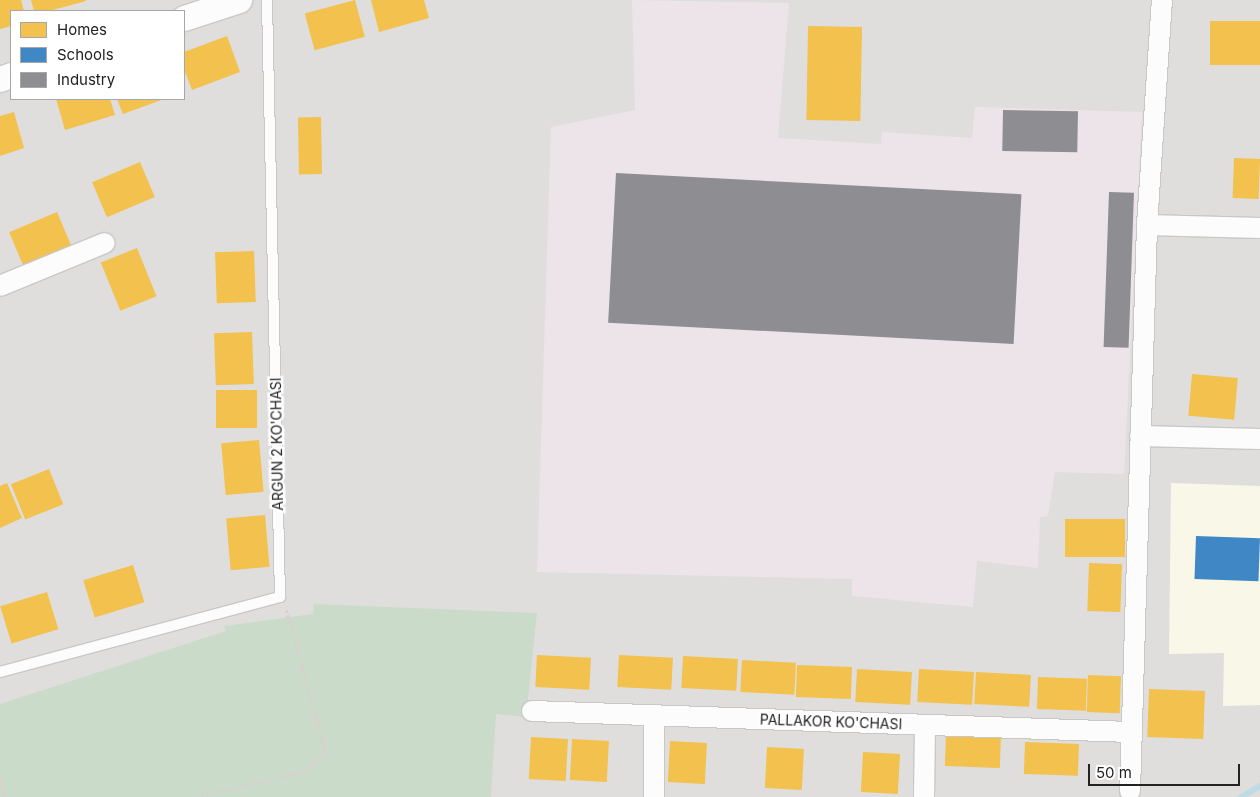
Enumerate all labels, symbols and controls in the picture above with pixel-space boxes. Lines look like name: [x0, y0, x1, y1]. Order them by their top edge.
legend: [10, 10, 185, 100]
text: Homes: [57, 20, 107, 39]
text: Schools: [57, 45, 114, 64]
text: Industry: [57, 70, 115, 89]
street label: ARGUN 2 KO'CHASI: [267, 377, 287, 511]
street label: PALLAKOR KO'CHASI: [759, 711, 903, 733]
scale bar: [1090, 754, 1242, 786]
text: 50 m: [1096, 763, 1132, 782]

